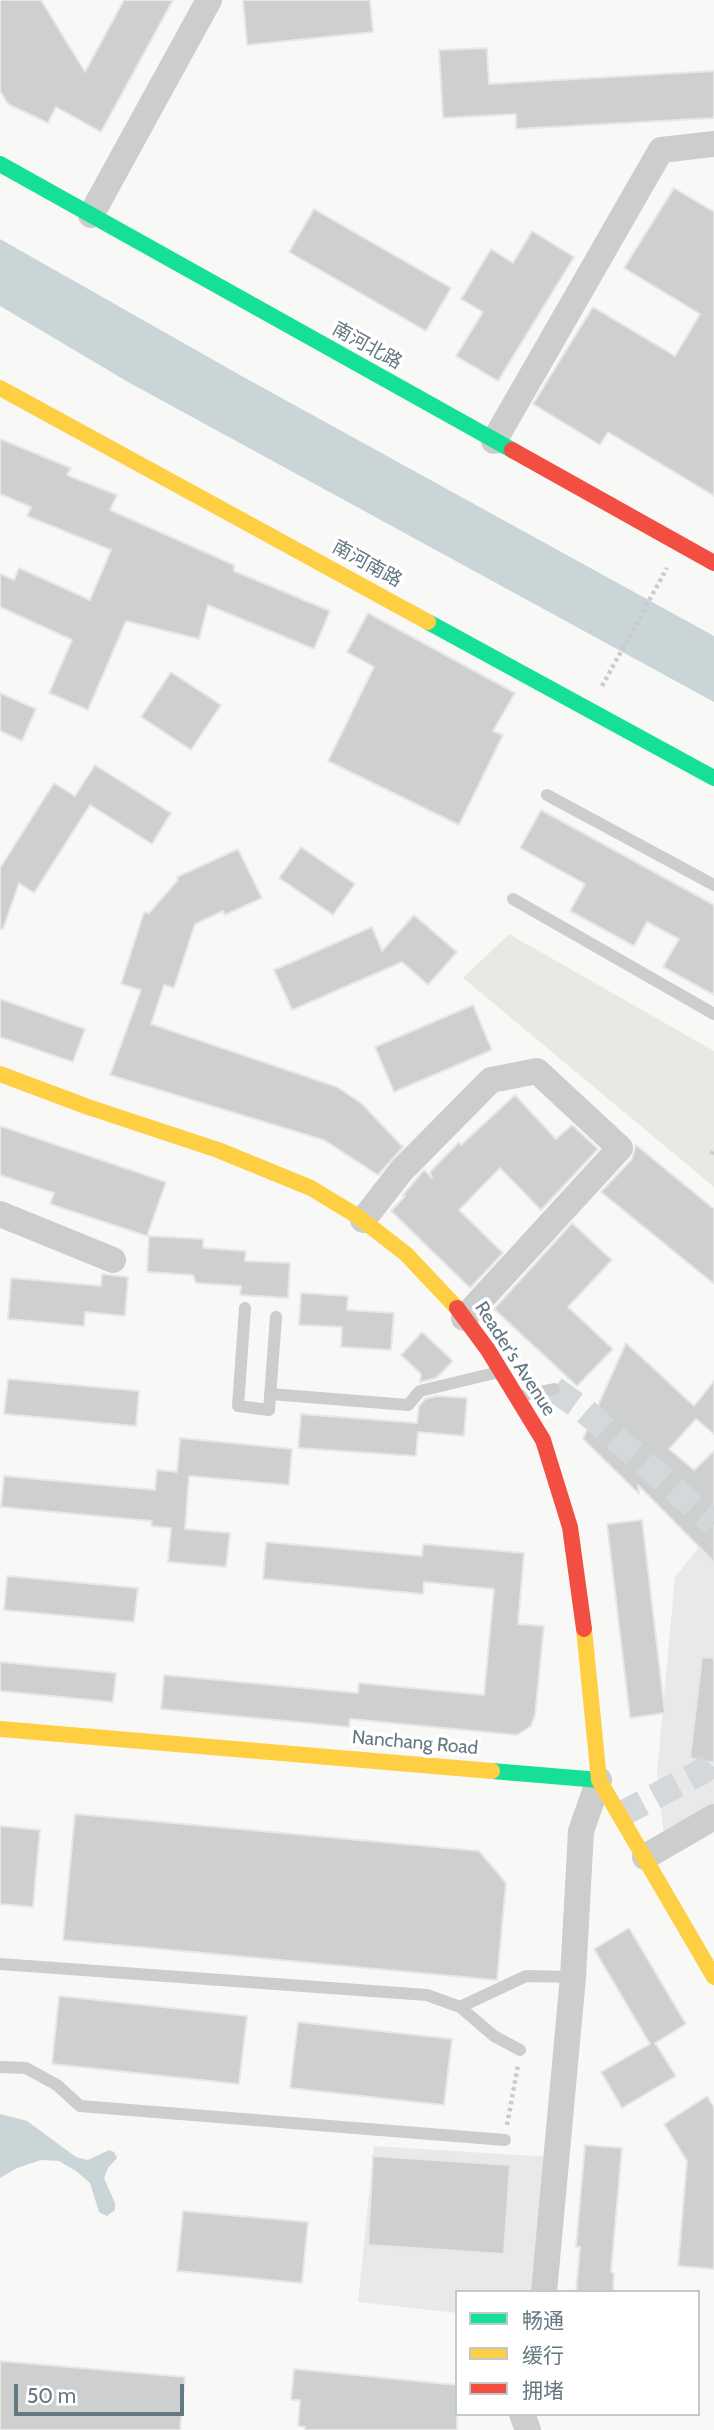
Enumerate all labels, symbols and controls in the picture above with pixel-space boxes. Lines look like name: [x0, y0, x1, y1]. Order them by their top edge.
street label: 南河北路: [328, 318, 406, 374]
street label: 南河南路: [328, 536, 406, 592]
street label: Reader's Avenue: [470, 1298, 560, 1420]
street label: Nanchang Road: [351, 1726, 479, 1760]
legend: [455, 2290, 700, 2416]
text: 畅通: [522, 2308, 564, 2333]
text: 缓行: [522, 2343, 564, 2368]
scale bar: [18, 2370, 187, 2414]
text: 拥堵: [522, 2378, 564, 2403]
text: 50 m: [27, 2383, 76, 2408]

